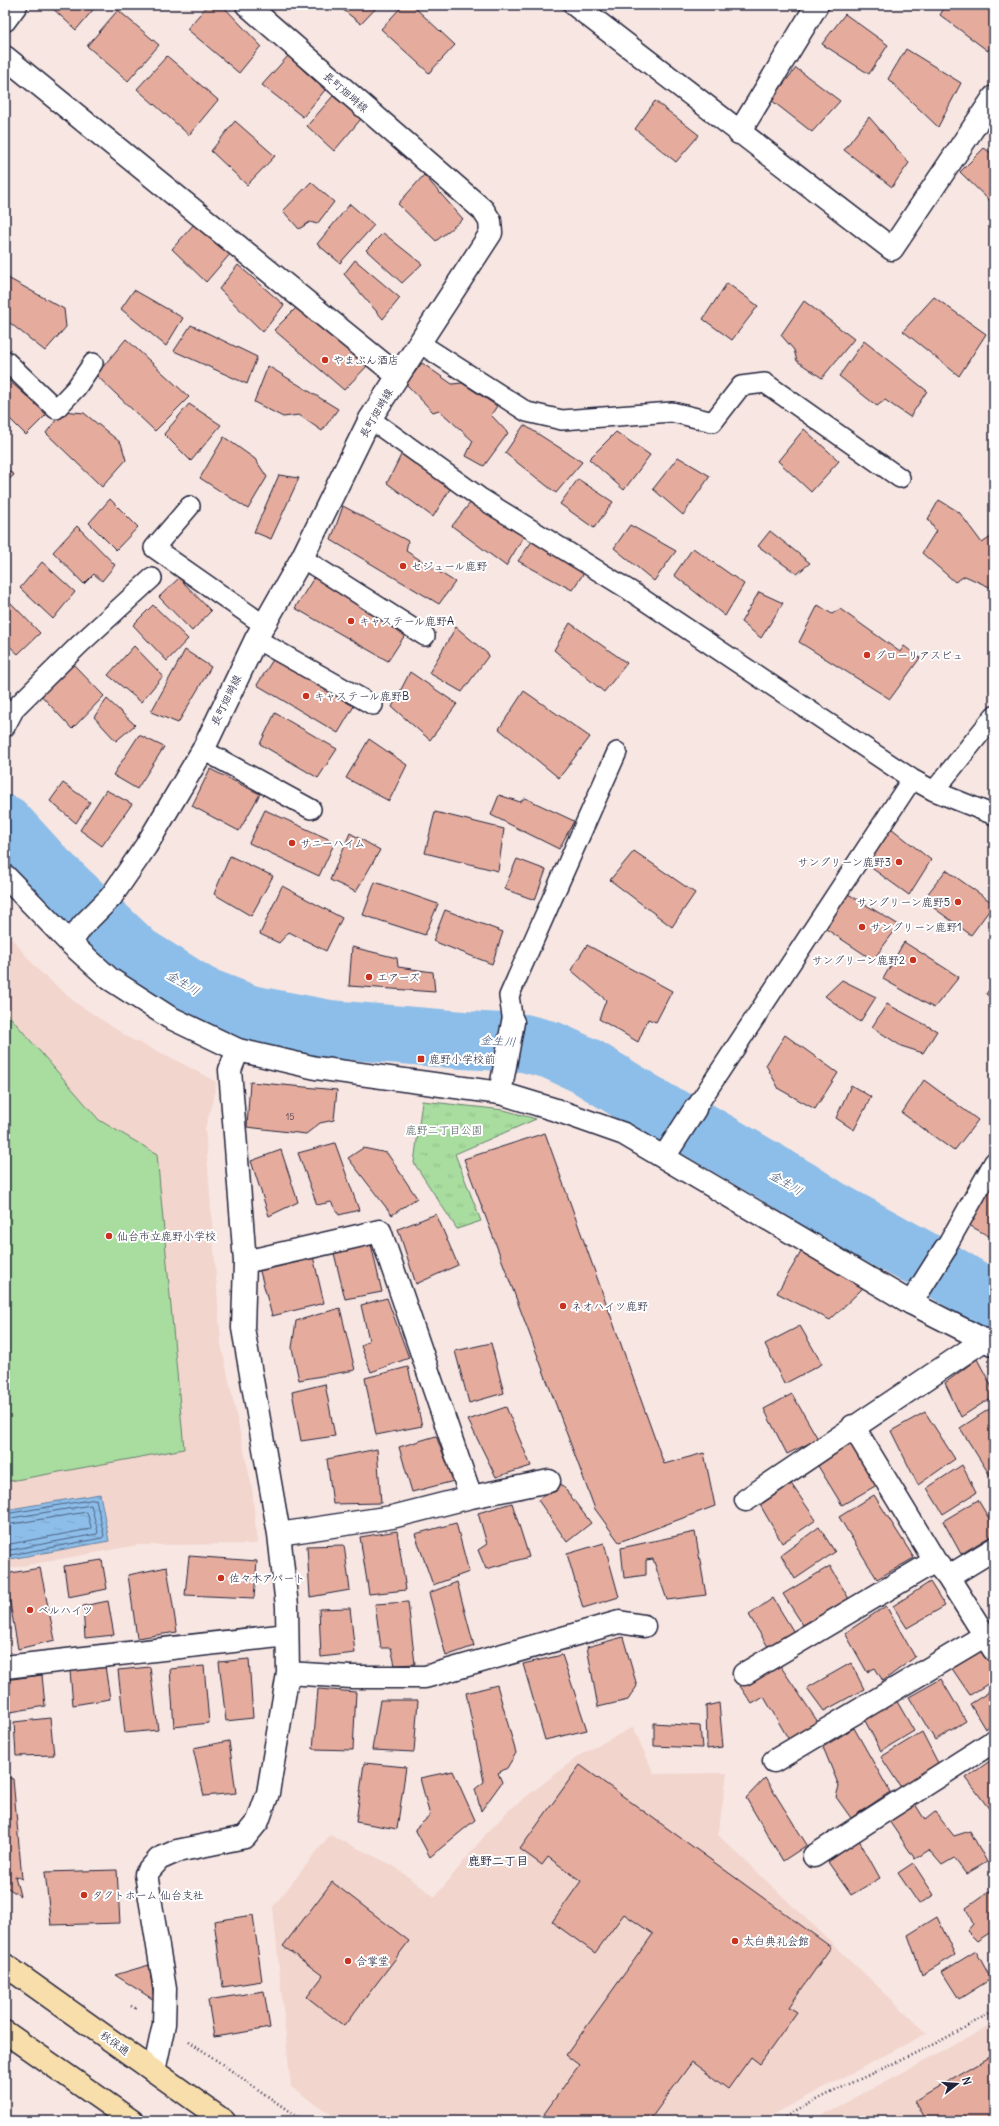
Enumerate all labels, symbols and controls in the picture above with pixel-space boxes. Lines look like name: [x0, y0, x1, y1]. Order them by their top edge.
street label: 長町畑塒線: [321, 69, 371, 115]
place label: やまぶん酒店: [333, 353, 399, 367]
marker: やまぶん酒店: [320, 355, 330, 365]
street label: 長町畑塒線: [356, 386, 396, 440]
place label: セジュール鹿野: [411, 559, 487, 573]
marker: セジュール鹿野: [398, 561, 408, 571]
place label: キャステール鹿野A: [359, 614, 454, 628]
marker: キャステール鹿野A: [346, 616, 356, 626]
place label: グローリアスビュ: [875, 648, 963, 662]
marker: グローリアスビュ: [862, 650, 872, 660]
street label: 長町畑塒線: [208, 672, 244, 728]
place label: キャステール鹿野B: [314, 689, 409, 703]
marker: キャステール鹿野B: [301, 691, 311, 701]
place label: サニーハイム: [300, 836, 365, 850]
marker: サニーハイム: [287, 838, 297, 848]
place label: サングリーン鹿野3: [797, 855, 891, 869]
marker: サングリーン鹿野3: [894, 857, 904, 867]
place label: サングリーン鹿野5: [856, 895, 950, 909]
marker: サングリーン鹿野5: [953, 897, 963, 907]
place label: サングリーン鹿野1: [870, 920, 962, 934]
marker: サングリーン鹿野1: [857, 922, 867, 932]
place label: サングリーン鹿野2: [812, 953, 905, 967]
marker: サングリーン鹿野2: [908, 955, 918, 965]
water label: 金生川: [164, 967, 203, 998]
place label: エアーズ: [377, 970, 420, 984]
marker: エアーズ: [364, 972, 374, 982]
water label: 金生川: [480, 1032, 517, 1049]
place label: 鹿野小学校前: [429, 1052, 495, 1066]
marker: 鹿野小学校前: [416, 1054, 426, 1064]
house number: 15: [286, 1111, 294, 1122]
park label: 鹿野二丁目公園: [406, 1123, 483, 1137]
water label: 金生川: [767, 1167, 806, 1198]
place label: 仙台市立鹿野小学校: [117, 1229, 216, 1243]
marker: 仙台市立鹿野小学校: [104, 1231, 114, 1241]
place label: ネオハイツ鹿野: [571, 1299, 648, 1313]
marker: ネオハイツ鹿野: [558, 1301, 568, 1311]
place label: 佐々木アパート: [229, 1571, 305, 1585]
marker: 佐々木アパート: [216, 1573, 226, 1583]
place label: ベルハイツ: [38, 1603, 93, 1617]
marker: ベルハイツ: [25, 1605, 35, 1615]
district label: 鹿野二丁目: [468, 1853, 528, 1868]
place label: タクトホーム 仙台支社: [92, 1888, 204, 1902]
marker: タクトホーム 仙台支社: [79, 1890, 89, 1900]
place label: 太白典礼会館: [743, 1934, 809, 1948]
marker: 太白典礼会館: [730, 1936, 740, 1946]
place label: 合掌堂: [356, 1954, 389, 1968]
marker: 合掌堂: [343, 1956, 353, 1966]
street label: 秋保通: [98, 2028, 132, 2058]
north arrow: [937, 2064, 977, 2104]
text: N: [959, 2075, 974, 2087]

